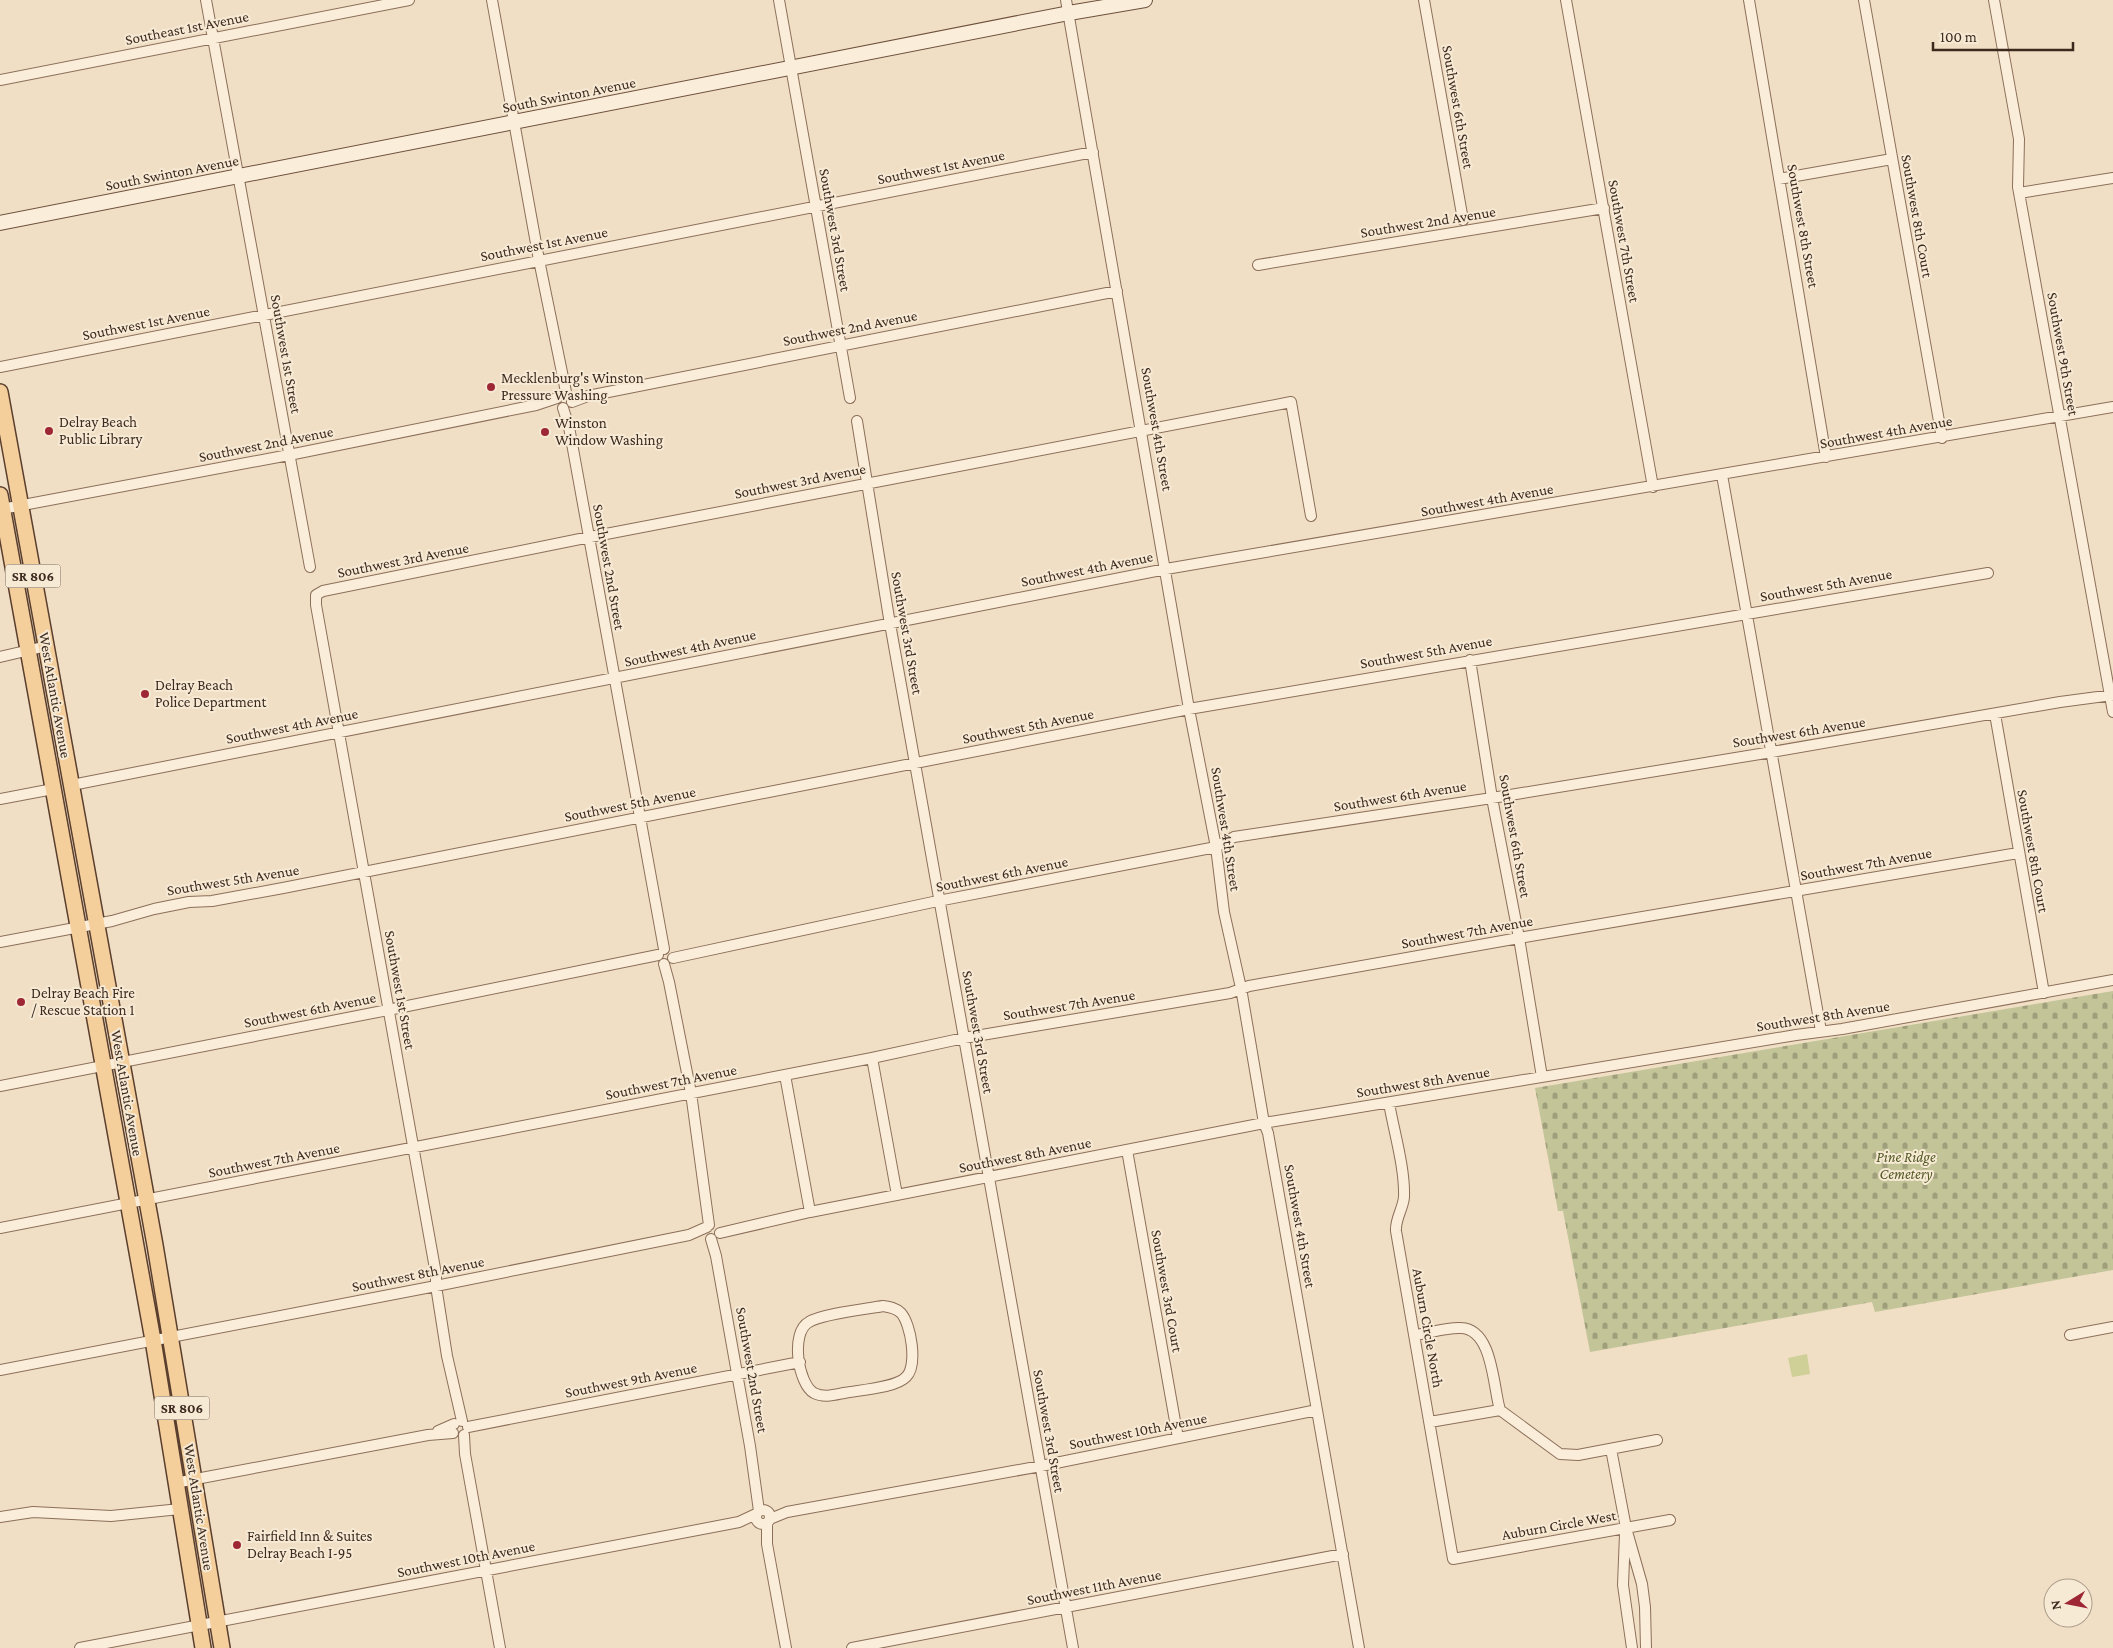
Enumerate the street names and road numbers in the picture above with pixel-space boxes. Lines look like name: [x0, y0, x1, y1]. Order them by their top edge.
street label: Southeast 1st Avenue: [124, 8, 251, 48]
street label: Southwest 6th Street: [1439, 44, 1477, 171]
street label: South Swinton Avenue: [501, 74, 637, 116]
street label: Southwest 1st Avenue: [876, 147, 1006, 187]
street label: South Swinton Avenue: [104, 152, 240, 194]
street label: Southwest 8th Court: [1898, 153, 1936, 280]
street label: Southwest 8th Street: [1784, 163, 1822, 290]
street label: Southwest 3rd Street: [816, 167, 854, 294]
street label: Southwest 7th Street: [1605, 178, 1643, 305]
street label: Southwest 2nd Avenue: [1359, 203, 1497, 241]
street label: Southwest 1st Avenue: [479, 224, 609, 264]
street label: Southwest 9th Street: [2044, 291, 2082, 418]
street label: Southwest 1st Street: [268, 293, 305, 416]
street label: Southwest 1st Avenue: [81, 303, 211, 343]
street label: Southwest 2nd Avenue: [781, 307, 919, 349]
street label: Southwest 4th Street: [1138, 366, 1176, 493]
street label: Southwest 4th Avenue: [1819, 412, 1954, 452]
street label: Southwest 2nd Avenue: [197, 423, 335, 465]
street label: Southwest 3rd Avenue: [733, 460, 867, 502]
street label: Southwest 4th Avenue: [1420, 480, 1555, 520]
street label: Southwest 2nd Street: [590, 503, 628, 632]
street label: Southwest 3rd Avenue: [336, 539, 470, 581]
street label: Southwest 4th Avenue: [1020, 548, 1155, 590]
road number: SR 806: [5, 564, 60, 588]
street label: Southwest 5th Avenue: [1759, 565, 1894, 604]
street label: Southwest 3rd Street: [888, 570, 926, 697]
street label: Southwest 4th Avenue: [623, 626, 758, 670]
street label: West Atlantic Avenue: [36, 631, 74, 760]
street label: Southwest 5th Avenue: [1359, 632, 1494, 671]
street label: Southwest 4th Avenue: [225, 705, 360, 747]
street label: Southwest 5th Avenue: [961, 705, 1095, 747]
street label: Southwest 6th Avenue: [1732, 714, 1867, 750]
street label: Southwest 4th Street: [1208, 766, 1244, 893]
street label: Southwest 6th Street: [1496, 773, 1534, 900]
street label: Southwest 6th Avenue: [1333, 778, 1468, 814]
street label: Southwest 5th Avenue: [563, 783, 697, 825]
street label: Southwest 8th Court: [2014, 788, 2052, 915]
street label: Southwest 7th Avenue: [1799, 844, 1933, 883]
street label: Southwest 6th Avenue: [935, 853, 1070, 895]
street label: Southwest 5th Avenue: [166, 862, 301, 898]
street label: Southwest 7th Avenue: [1400, 912, 1534, 951]
street label: Southwest 1st Street: [382, 929, 419, 1052]
street label: Southwest 3rd Street: [959, 969, 997, 1096]
street label: Southwest 7th Avenue: [1002, 987, 1137, 1023]
street label: Southwest 6th Avenue: [243, 989, 378, 1031]
street label: Southwest 8th Avenue: [1755, 998, 1891, 1034]
street label: West Atlantic Avenue: [108, 1029, 146, 1158]
street label: Southwest 7th Avenue: [604, 1061, 738, 1103]
street label: Southwest 8th Avenue: [1355, 1064, 1491, 1100]
street label: Southwest 8th Avenue: [957, 1134, 1093, 1176]
street label: Southwest 7th Avenue: [207, 1139, 341, 1181]
street label: Southwest 4th Street: [1281, 1163, 1319, 1290]
street label: Southwest 3rd Court: [1148, 1229, 1186, 1354]
street label: Southwest 8th Avenue: [350, 1253, 486, 1295]
street label: Auburn Circle North: [1410, 1267, 1446, 1389]
street label: Southwest 2nd Street: [733, 1306, 771, 1435]
street label: Southwest 9th Avenue: [564, 1359, 699, 1401]
street label: Southwest 3rd Street: [1030, 1368, 1068, 1495]
road number: SR 806: [154, 1396, 210, 1420]
street label: Southwest 10th Avenue: [1068, 1410, 1209, 1452]
street label: West Atlantic Avenue: [181, 1443, 217, 1572]
street label: Auburn Circle West: [1500, 1507, 1619, 1543]
street label: Southwest 10th Avenue: [396, 1538, 537, 1580]
street label: Southwest 11th Avenue: [1025, 1566, 1163, 1608]

